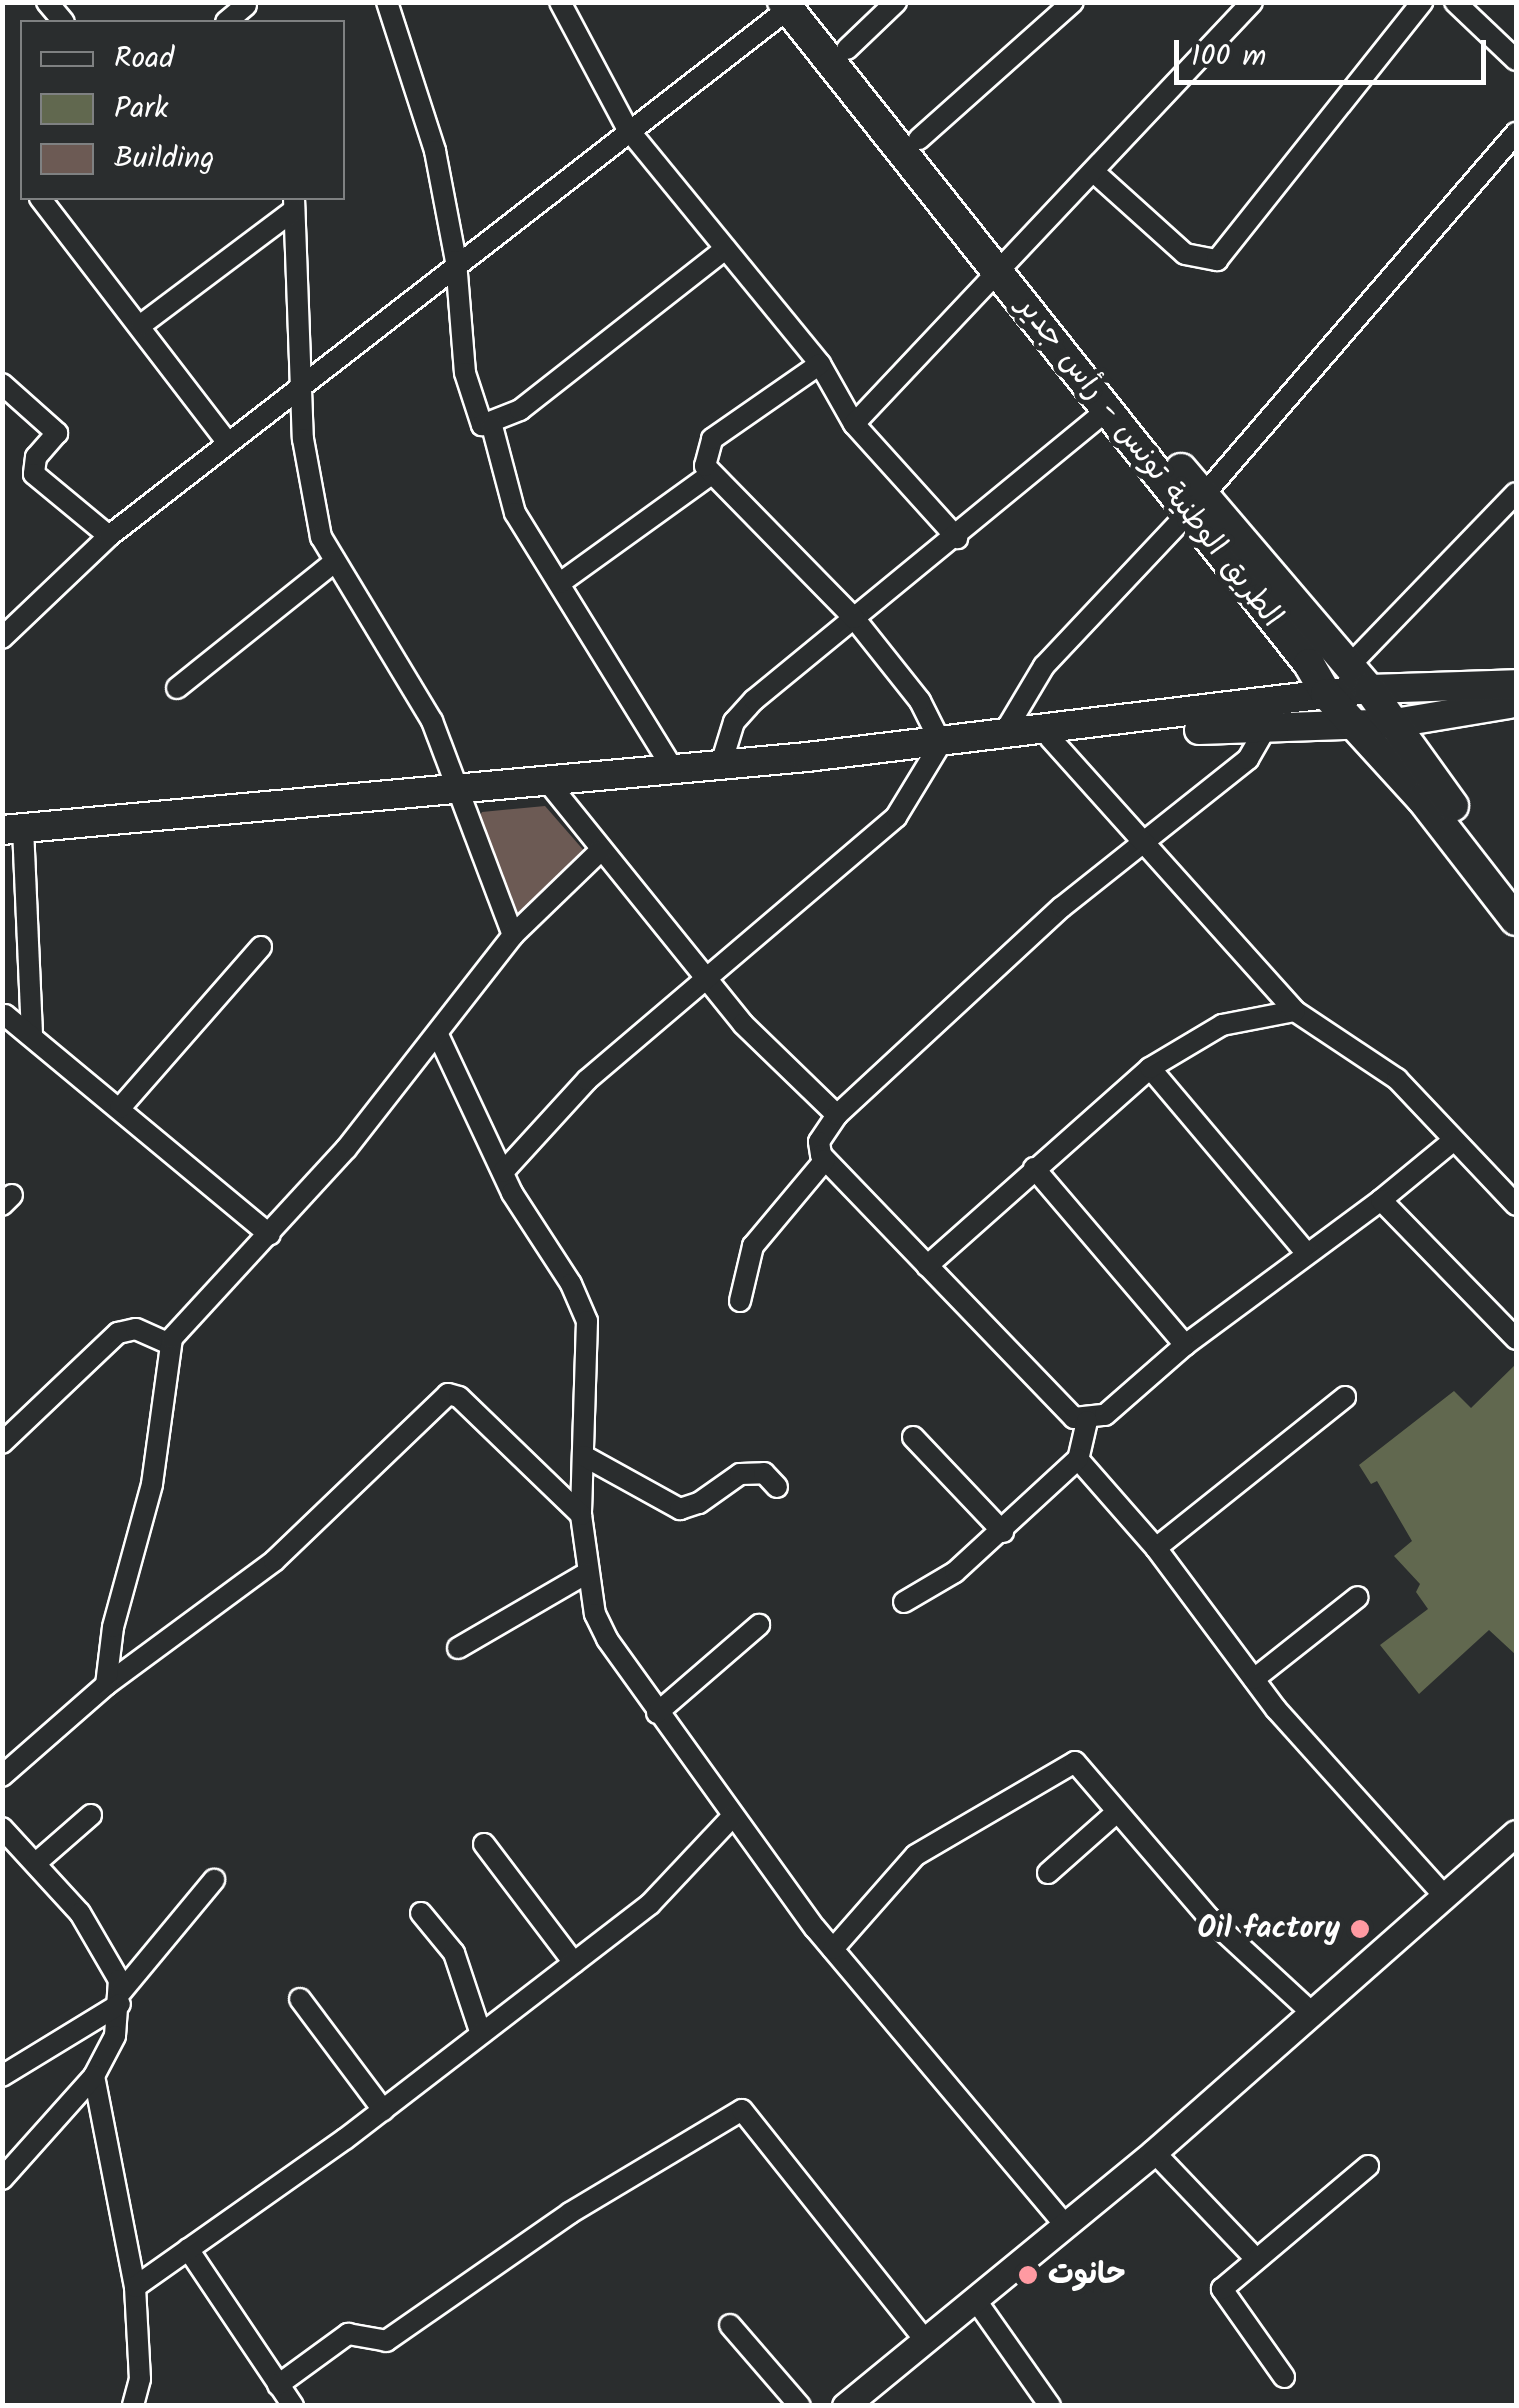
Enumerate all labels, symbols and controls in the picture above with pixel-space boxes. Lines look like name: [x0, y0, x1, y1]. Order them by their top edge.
legend: [20, 20, 345, 200]
scale bar: [1179, 20, 1492, 82]
text: 100 m: [1191, 33, 1266, 81]
text: Road: [114, 35, 174, 83]
text: Park: [114, 85, 168, 133]
text: Building: [114, 135, 214, 183]
street label: الطريق الوطنية تونس - رأس جدير: [1009, 289, 1289, 635]
place label: Oil factory: [1197, 1911, 1340, 1947]
marker: Oil factory: [1349, 1918, 1371, 1940]
place label: حانوت: [1048, 2257, 1125, 2293]
marker: حانوت: [1017, 2264, 1039, 2286]

